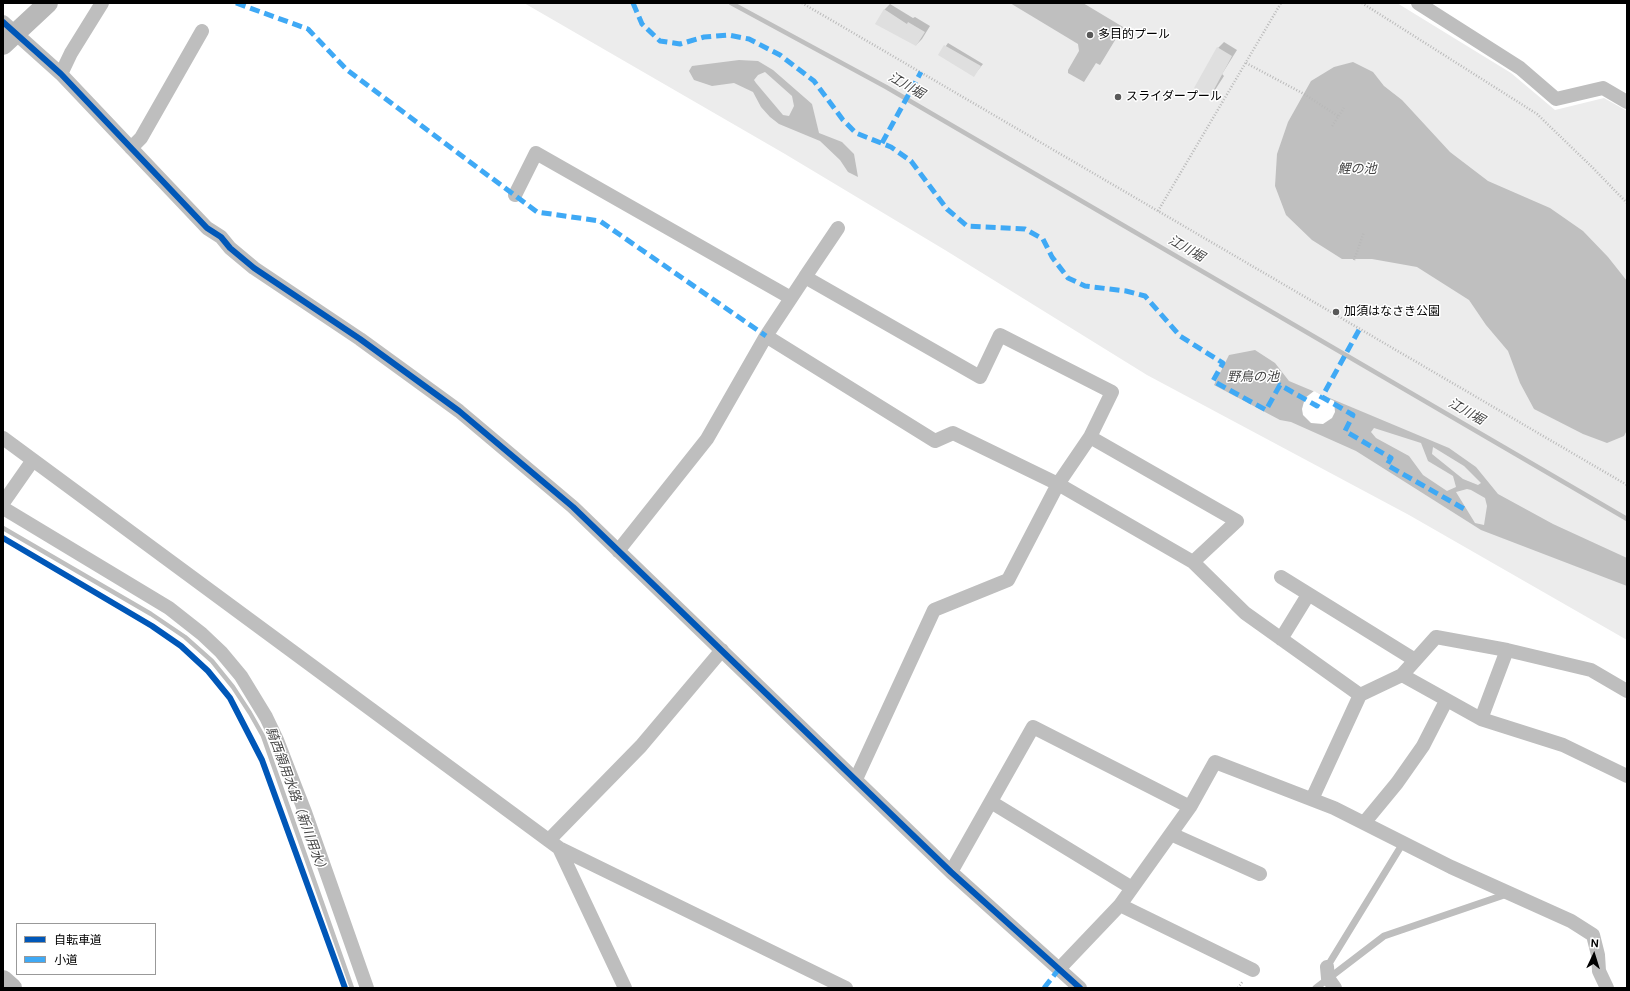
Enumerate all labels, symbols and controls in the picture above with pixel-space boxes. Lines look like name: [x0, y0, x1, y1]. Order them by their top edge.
place label: 多目的プール: [1098, 28, 1170, 42]
marker: 多目的プール: [1085, 30, 1095, 40]
water label: 江川堀: [885, 69, 927, 103]
place label: スライダープール: [1126, 90, 1222, 104]
marker: スライダープール: [1113, 92, 1123, 102]
water label: 鯉の池: [1338, 162, 1376, 178]
water label: 江川堀: [1165, 232, 1207, 266]
place label: 加須はなさき公園: [1344, 305, 1440, 319]
marker: 加須はなさき公園: [1331, 307, 1341, 317]
water label: 野鳥の池: [1227, 370, 1279, 386]
water label: 江川堀: [1445, 395, 1487, 429]
water label: 騎西領用水路（新川用水）: [262, 725, 330, 877]
legend: [16, 923, 156, 975]
text: 自転車道: [54, 932, 102, 948]
north arrow: [1574, 935, 1614, 975]
text: N: [1590, 936, 1599, 950]
text: 小道: [54, 952, 78, 968]

